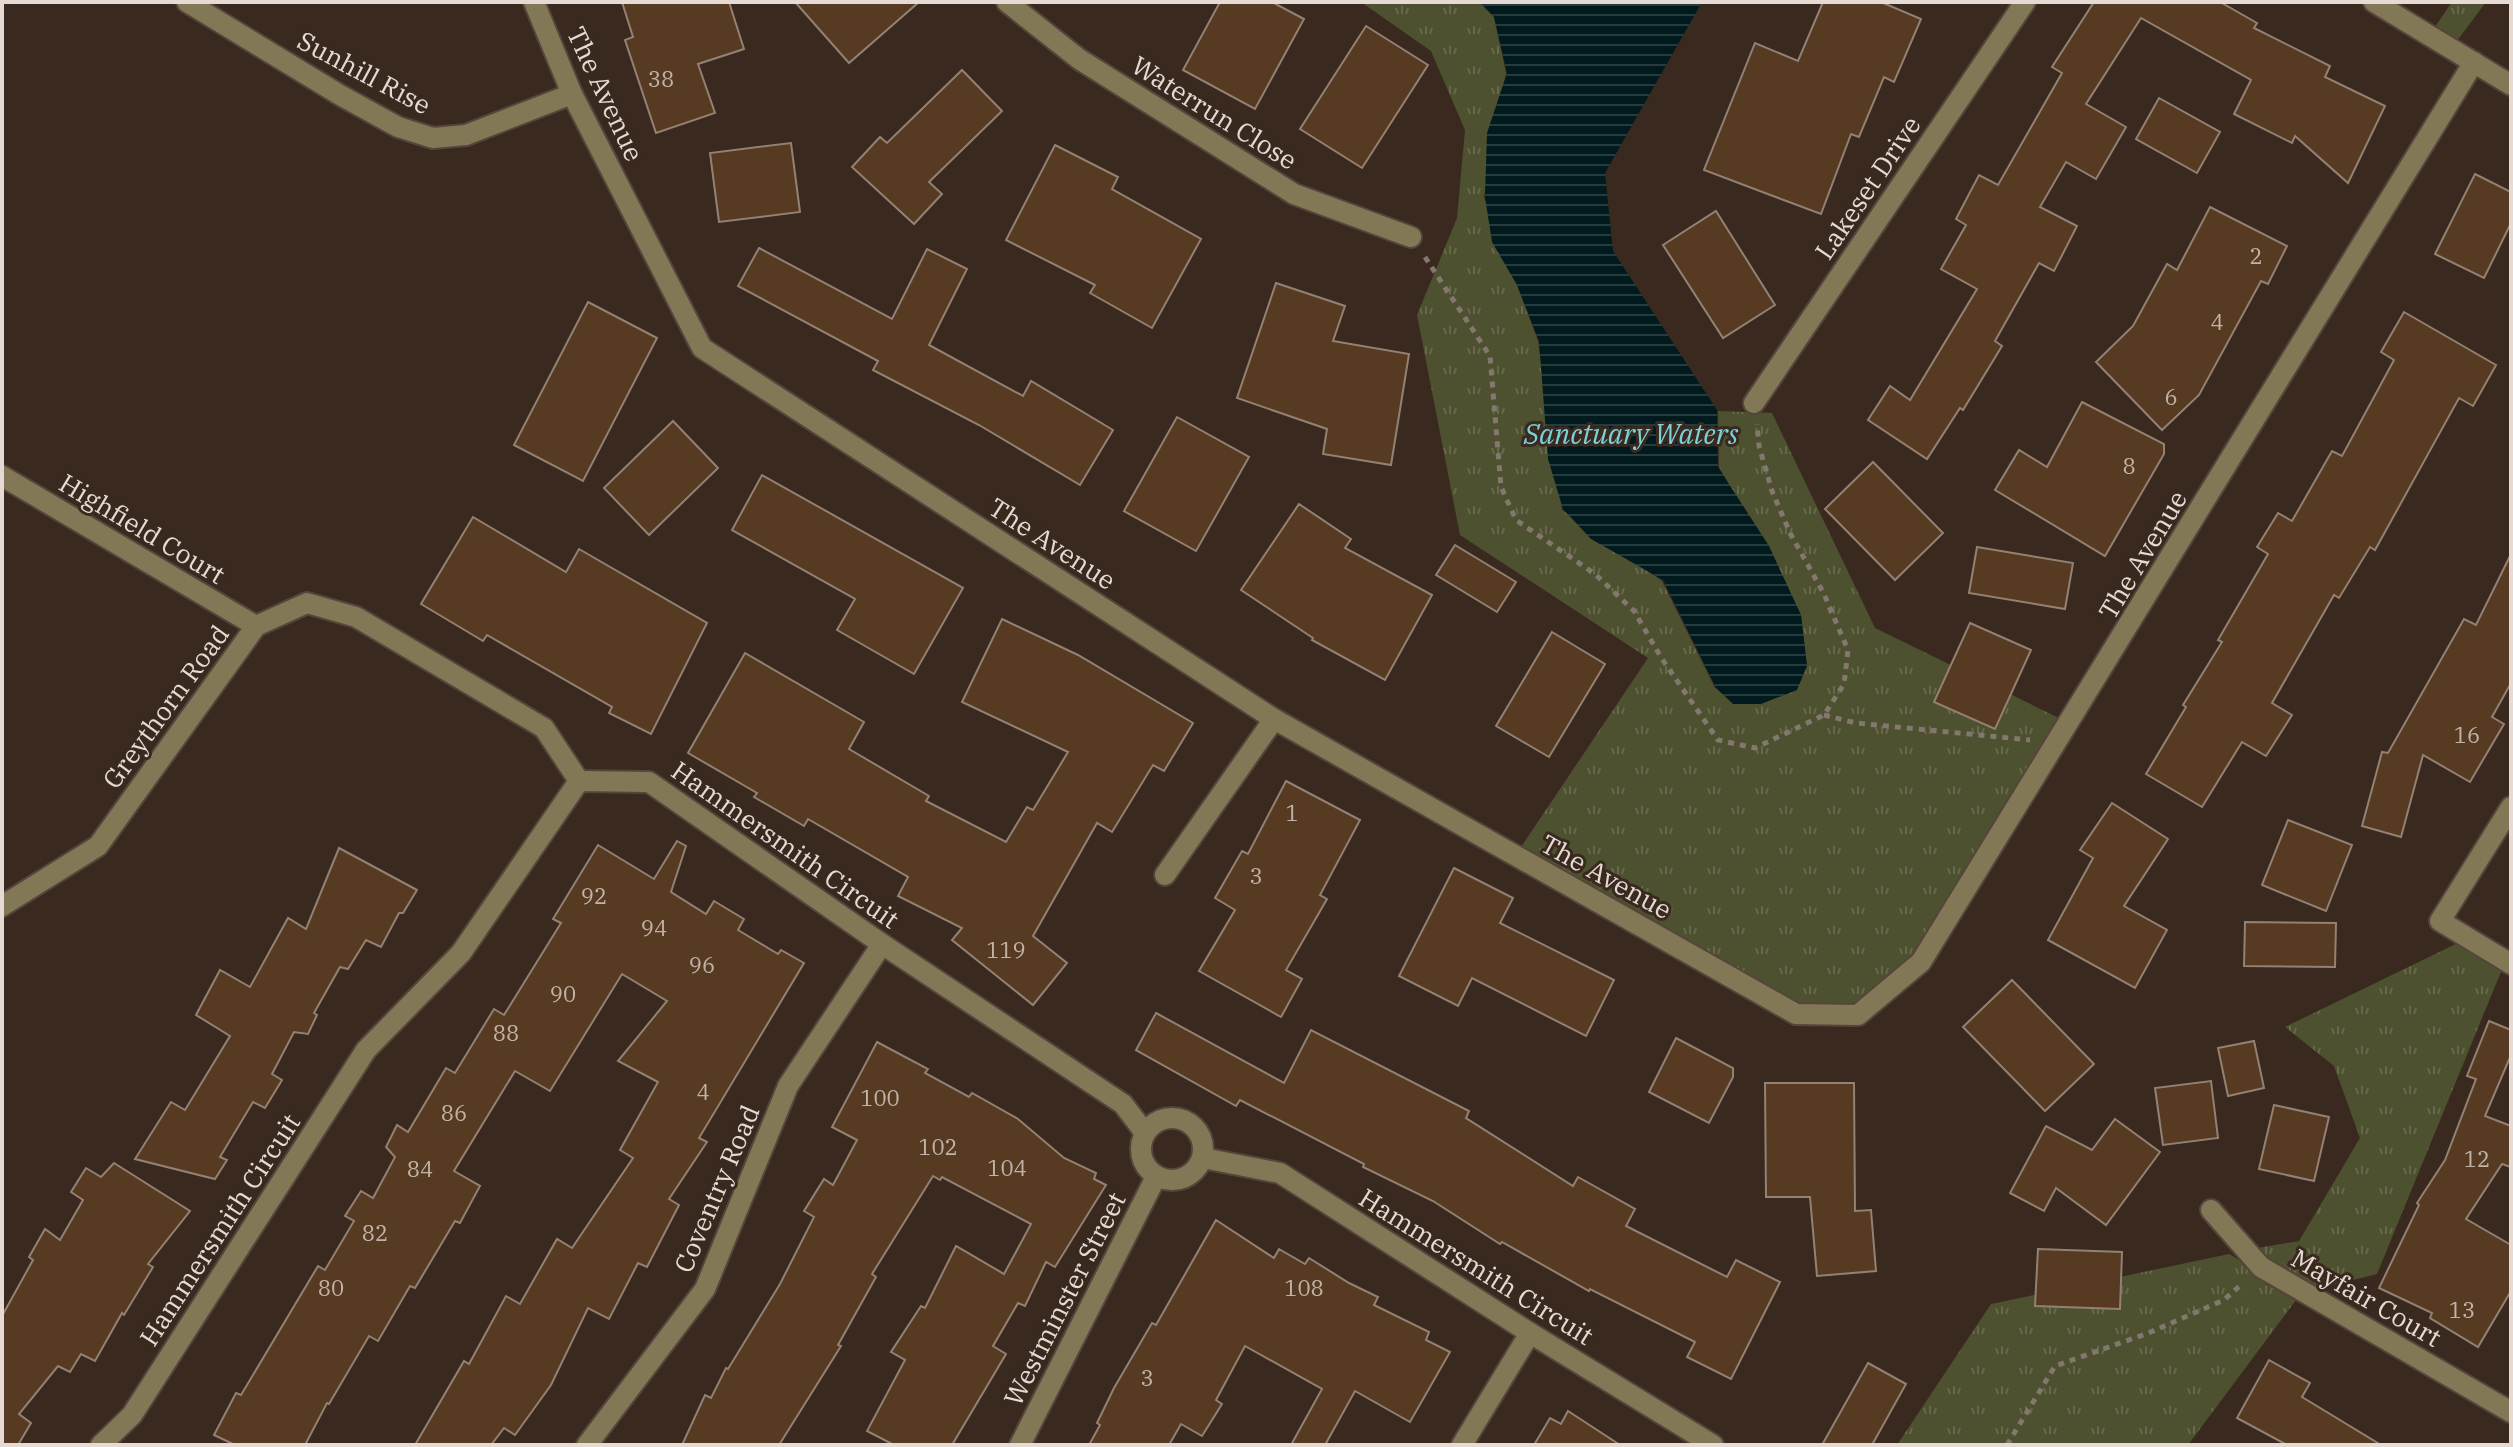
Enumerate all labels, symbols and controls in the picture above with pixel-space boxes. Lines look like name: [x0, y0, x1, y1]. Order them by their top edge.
street label: The Avenue: [560, 21, 652, 166]
street label: Sunhill Rise: [292, 23, 437, 121]
street label: Waterrun Close: [1125, 48, 1304, 177]
house number: 38: [648, 64, 674, 93]
street label: Lakeset Drive: [1807, 109, 1928, 266]
house number: 2: [2249, 241, 2263, 270]
house number: 4: [2210, 307, 2224, 336]
house number: 6: [2164, 382, 2178, 411]
water label: Sanctuary Waters: [1523, 415, 1739, 452]
house number: 8: [2122, 451, 2136, 480]
street label: Highfield Court: [53, 465, 232, 591]
street label: The Avenue: [2090, 484, 2194, 625]
street label: The Avenue: [983, 490, 1122, 597]
street label: Greythorn Road: [94, 618, 236, 795]
house number: 16: [2454, 720, 2480, 749]
street label: Hammersmith Circuit: [665, 753, 906, 936]
house number: 1: [1285, 798, 1299, 827]
street label: The Avenue: [1535, 826, 1678, 926]
house number: 3: [1249, 861, 1263, 890]
house number: 92: [581, 881, 607, 910]
house number: 94: [641, 913, 667, 942]
house number: 119: [986, 935, 1026, 964]
house number: 96: [689, 950, 715, 979]
house number: 90: [550, 979, 576, 1008]
house number: 88: [493, 1018, 519, 1047]
house number: 4: [696, 1077, 710, 1106]
house number: 100: [860, 1083, 900, 1112]
house number: 86: [441, 1098, 467, 1127]
street label: Coventry Road: [666, 1100, 767, 1277]
street label: Hammersmith Circuit: [131, 1107, 307, 1352]
house number: 102: [918, 1132, 958, 1161]
house number: 12: [2464, 1144, 2490, 1173]
house number: 104: [987, 1153, 1027, 1182]
house number: 84: [407, 1154, 433, 1183]
street label: Hammersmith Circuit: [1353, 1180, 1600, 1352]
street label: Westminster Street: [996, 1186, 1133, 1411]
house number: 82: [362, 1218, 388, 1247]
street label: Mayfair Court: [2285, 1240, 2448, 1354]
house number: 80: [318, 1273, 344, 1302]
house number: 108: [1284, 1273, 1324, 1302]
house number: 13: [2449, 1295, 2475, 1324]
house number: 3: [1140, 1363, 1154, 1392]

